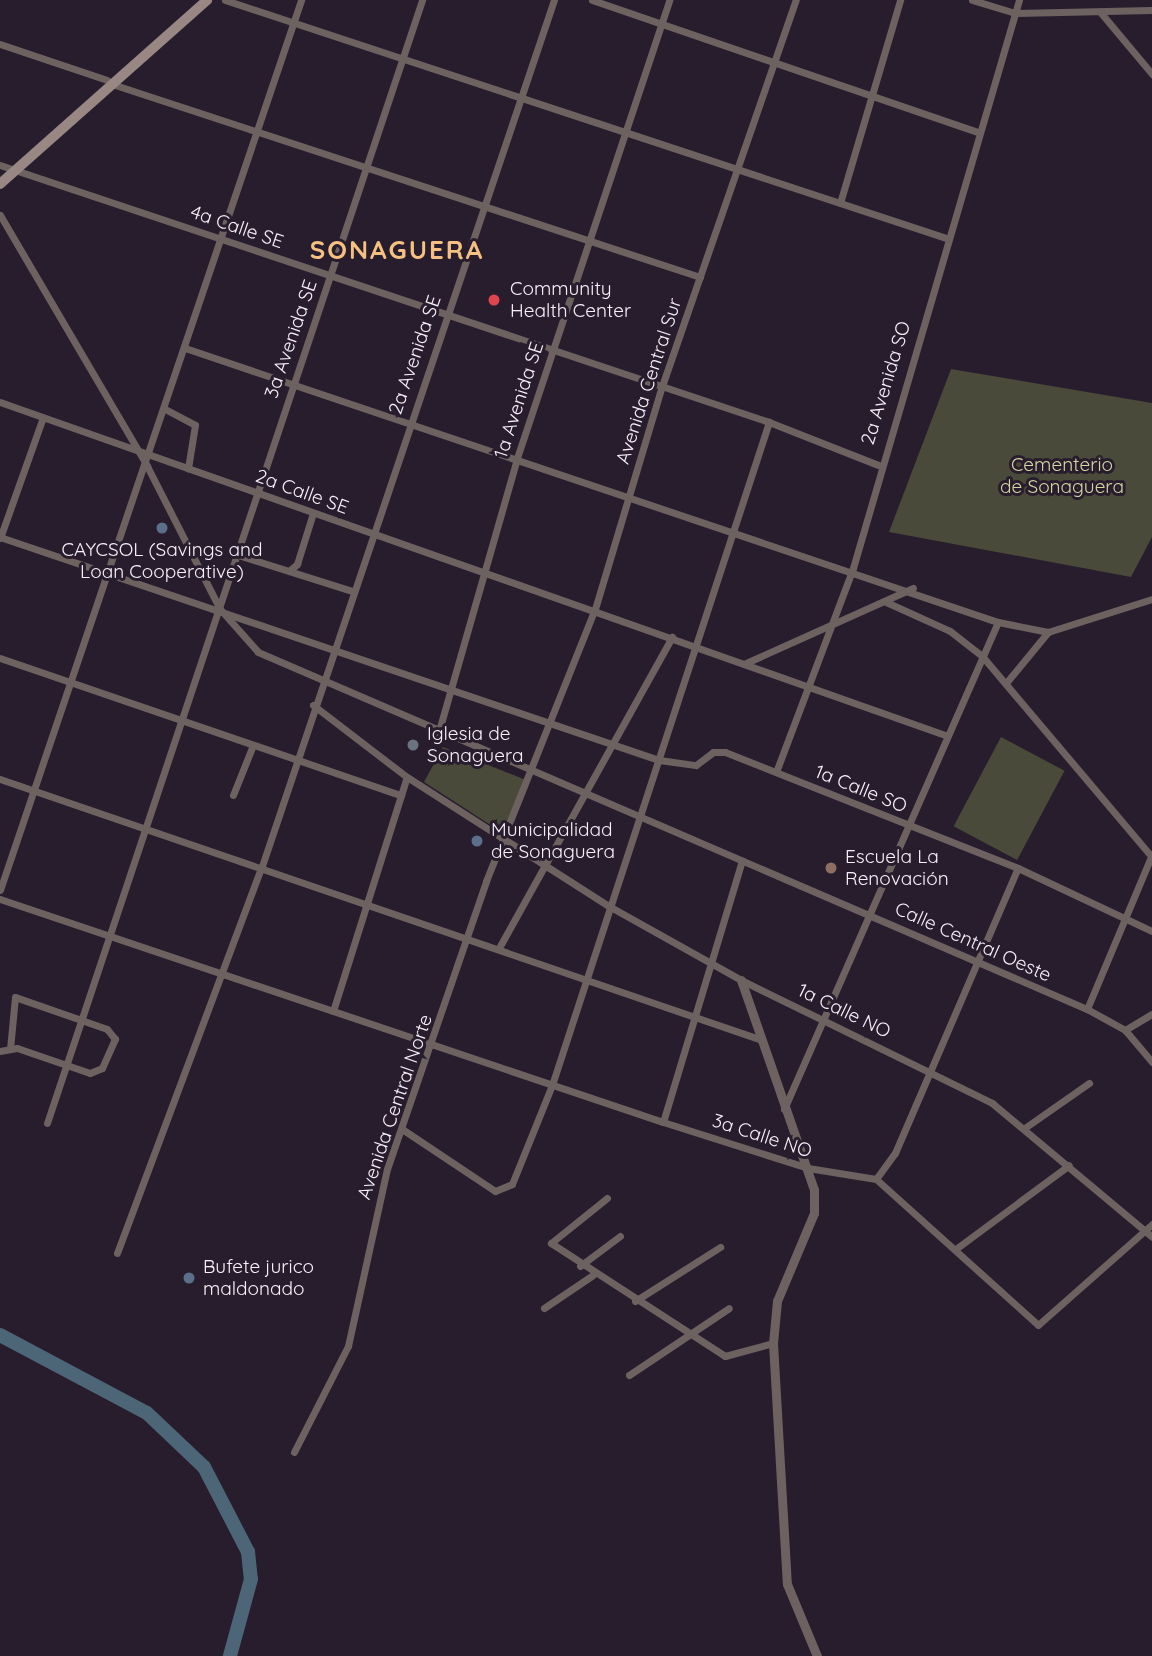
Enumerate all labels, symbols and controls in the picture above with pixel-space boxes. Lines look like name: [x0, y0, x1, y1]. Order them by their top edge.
street label: 4a Calle SE: [188, 200, 286, 254]
district label: SONAGUERA: [311, 234, 483, 266]
street label: 3a Avenida SE: [260, 277, 322, 401]
place label: Community Health Center: [510, 278, 631, 322]
marker: Community Health Center: [484, 290, 504, 310]
street label: 2a Avenida SE: [384, 292, 446, 418]
street label: Avenida Central Sur: [611, 295, 687, 467]
street label: 2a Avenida SO: [856, 318, 916, 448]
street label: 1a Avenida SE: [489, 339, 549, 461]
park label: Cementerio de Sonaguera: [1000, 454, 1124, 498]
street label: 2a Calle SE: [252, 465, 352, 519]
marker: CAYCSOL (Savings and Loan Cooperative): [154, 520, 170, 536]
place label: CAYCSOL (Savings and Loan Cooperative): [62, 539, 262, 583]
place label: Iglesia de Sonaguera: [427, 723, 524, 767]
marker: Iglesia de Sonaguera: [405, 737, 421, 753]
street label: 1a Calle SO: [812, 760, 910, 818]
place label: Municipalidad de Sonaguera: [491, 819, 615, 863]
marker: Municipalidad de Sonaguera: [469, 833, 485, 849]
place label: Escuela La Renovación: [845, 846, 949, 890]
marker: Escuela La Renovación: [823, 860, 839, 876]
street label: Calle Central Oeste: [891, 897, 1055, 987]
street label: 1a Calle NO: [794, 979, 894, 1043]
street label: Avenida Central Norte: [353, 1012, 437, 1202]
street label: 3a Calle NO: [709, 1109, 815, 1163]
place label: Bufete jurico maldonado: [203, 1256, 314, 1300]
marker: Bufete jurico maldonado: [181, 1270, 197, 1286]

